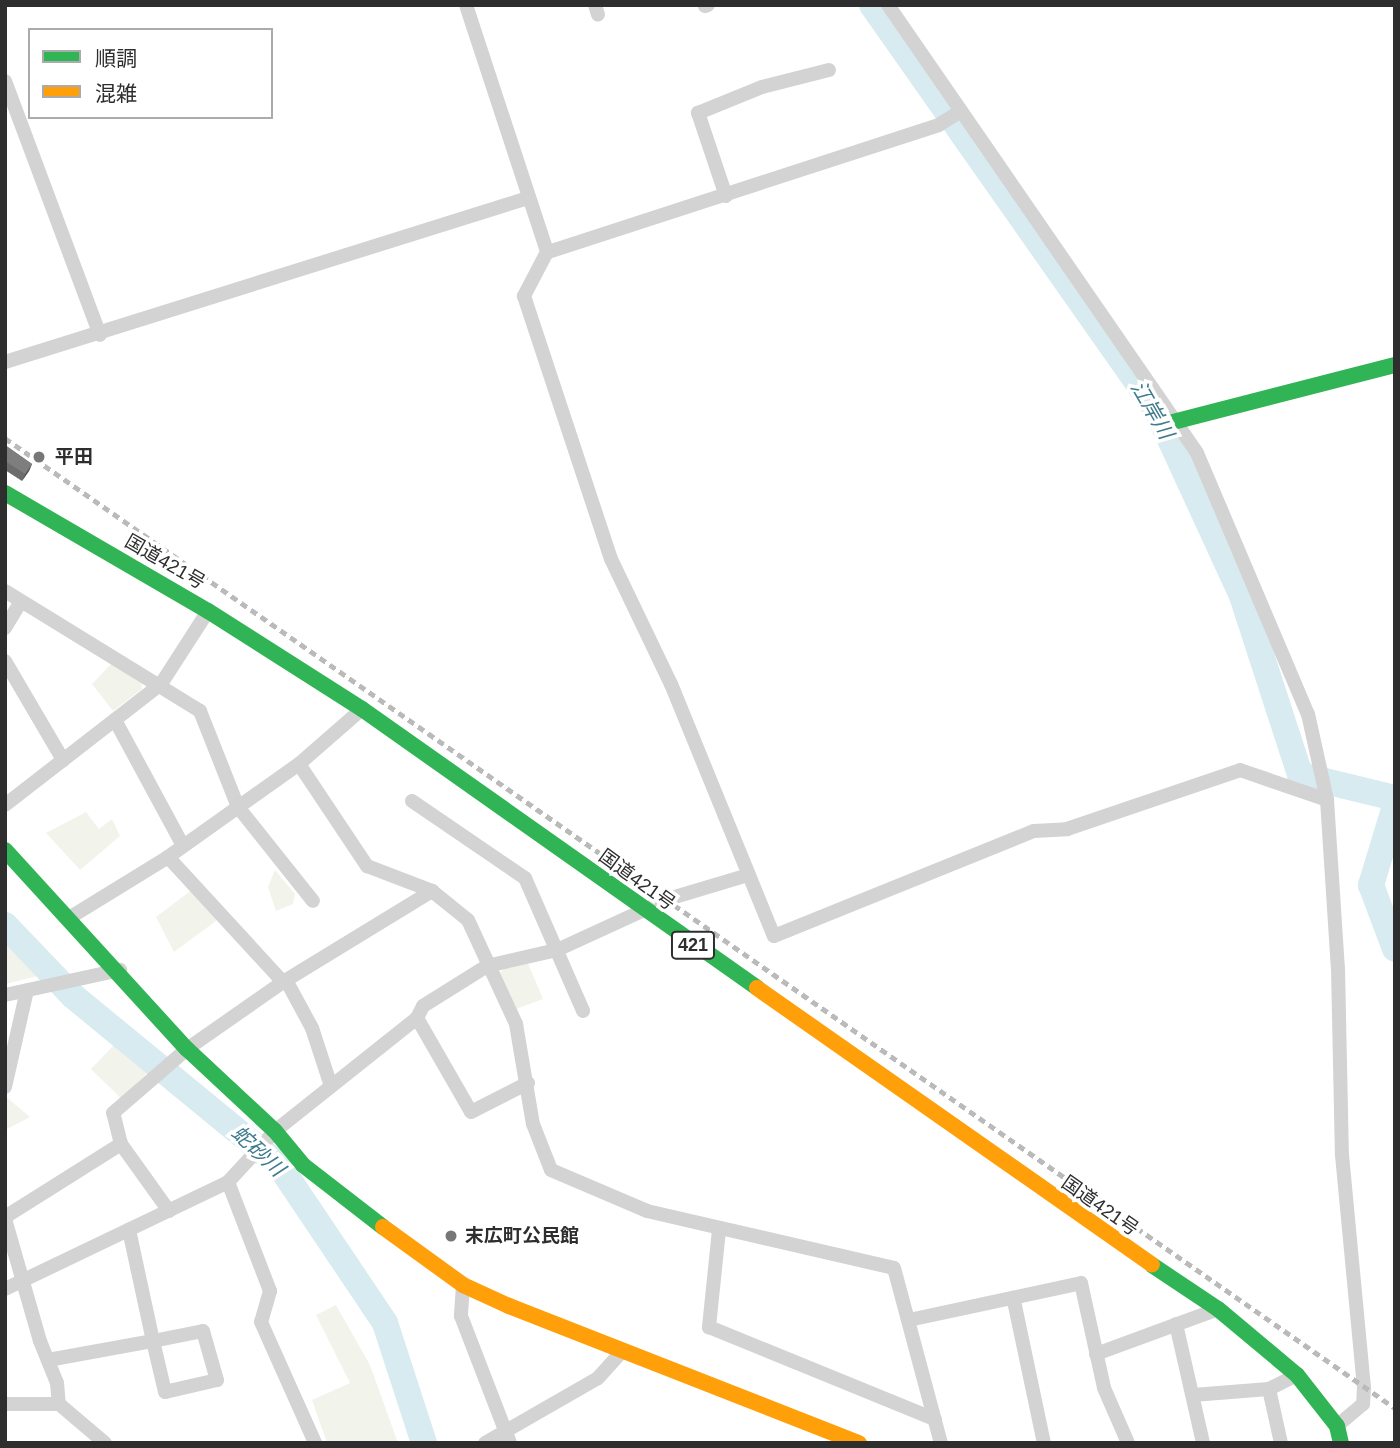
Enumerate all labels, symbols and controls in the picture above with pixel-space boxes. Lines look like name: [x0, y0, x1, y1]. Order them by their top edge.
legend: [28, 28, 273, 119]
text: 順調: [95, 47, 137, 70]
text: 混雑: [95, 82, 137, 105]
water label: 江岸川: [1125, 376, 1179, 444]
place label: 平田: [55, 446, 93, 468]
marker: 平田: [29, 447, 49, 467]
street label: 国道421号: [121, 530, 209, 594]
street label: 国道421号: [594, 845, 680, 915]
road number: 421: [670, 930, 716, 960]
water label: 蛇砂川: [226, 1120, 290, 1182]
street label: 国道421号: [1057, 1171, 1143, 1241]
place label: 末広町公民館: [465, 1225, 579, 1247]
marker: 末広町公民館: [443, 1228, 459, 1244]

